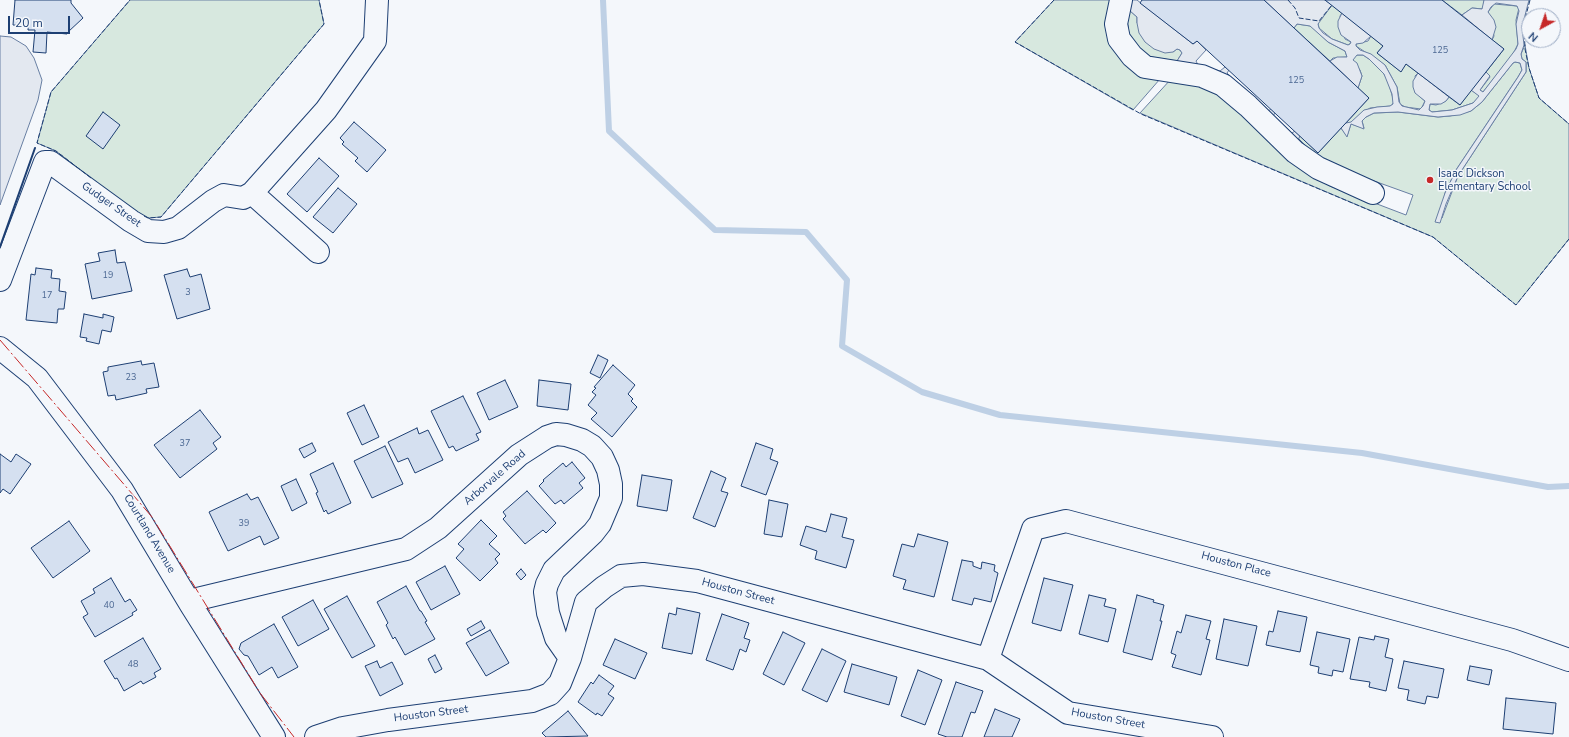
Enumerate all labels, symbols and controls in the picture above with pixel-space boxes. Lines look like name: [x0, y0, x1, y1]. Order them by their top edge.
scale bar: [10, 8, 72, 34]
north arrow: [1521, 8, 1561, 48]
text: 20 m: [15, 15, 43, 31]
text: N: [1526, 28, 1542, 45]
house number: 125: [1432, 46, 1448, 56]
house number: 125: [1288, 76, 1304, 86]
place label: Isaac Dickson Elementary School: [1438, 167, 1531, 193]
marker: Isaac Dickson Elementary School: [1425, 175, 1435, 185]
street label: Gudger Street: [79, 180, 143, 230]
house number: 19: [103, 271, 113, 281]
house number: 3: [185, 288, 191, 298]
house number: 17: [42, 291, 52, 301]
house number: 23: [126, 373, 136, 383]
house number: 37: [180, 439, 190, 449]
street label: Arborvale Road: [461, 448, 529, 508]
street label: Courtland Avenue: [120, 492, 178, 576]
house number: 39: [239, 519, 249, 529]
street label: Houston Place: [1200, 549, 1272, 581]
street label: Houston Street: [700, 576, 776, 608]
house number: 40: [104, 601, 114, 611]
house number: 48: [128, 660, 138, 670]
street label: Houston Street: [393, 703, 469, 725]
street label: Houston Street: [1070, 706, 1146, 732]

